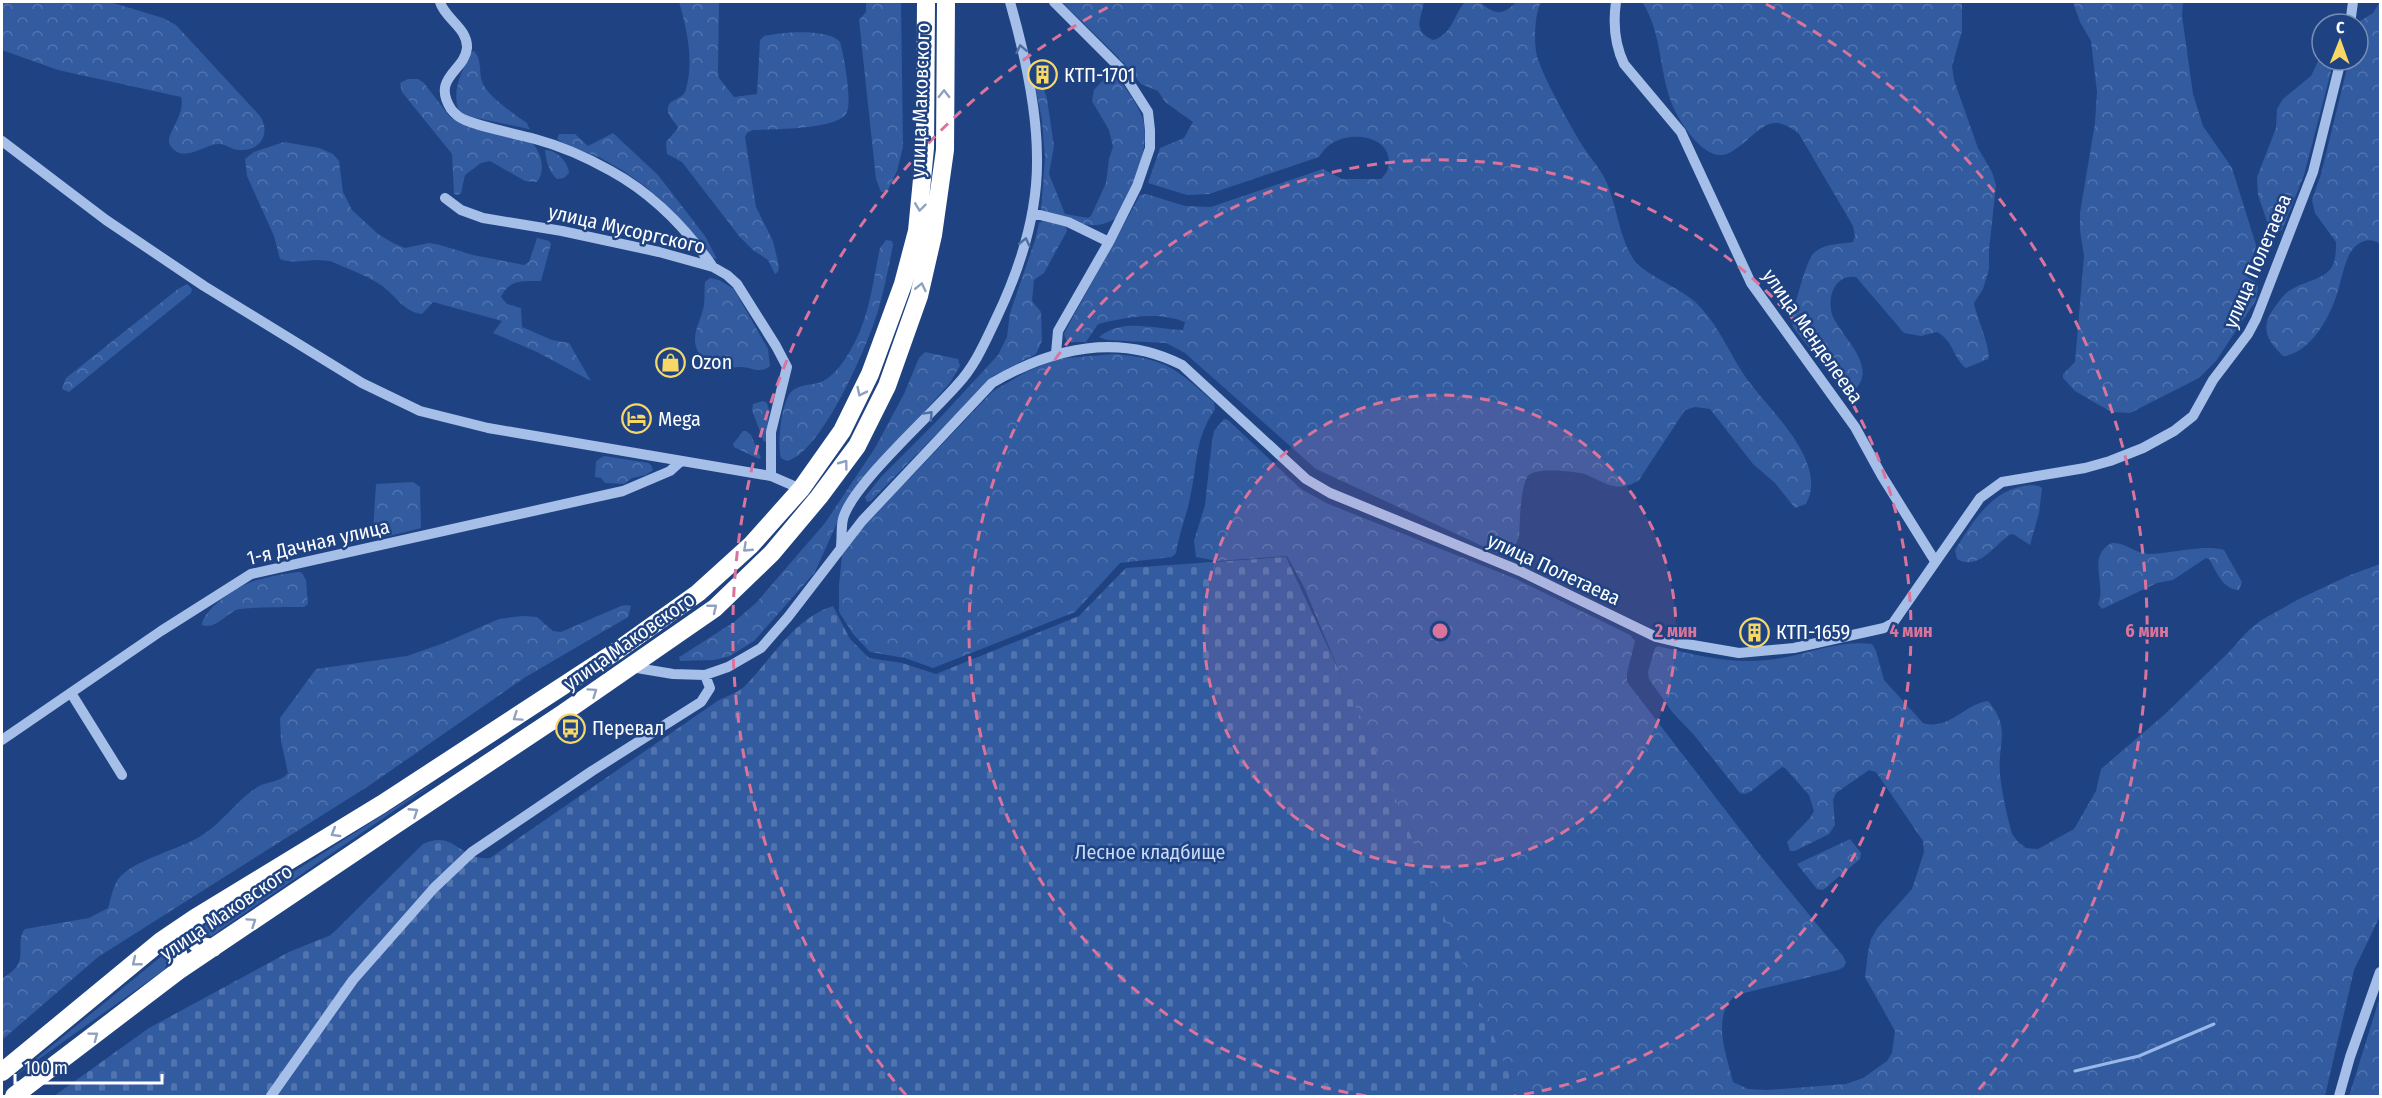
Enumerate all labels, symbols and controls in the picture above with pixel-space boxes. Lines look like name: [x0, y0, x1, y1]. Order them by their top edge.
north arrow: [2310, 12, 2370, 72]
text: С: [2336, 18, 2345, 37]
street label: улица Маковского: [905, 22, 935, 178]
one-way arrow: [1015, 45, 1028, 55]
building icon: КТП-1701: [1027, 59, 1059, 91]
place label: КТП-1701: [1064, 63, 1135, 87]
one-way arrow: [938, 89, 950, 98]
street label: улица Полетаева: [2218, 190, 2296, 332]
street label: улица Мусоргского: [546, 199, 708, 259]
one-way arrow: [914, 202, 926, 211]
one-way arrow: [1018, 237, 1031, 247]
street label: улица Менделеева: [1758, 264, 1868, 408]
one-way arrow: [914, 282, 927, 292]
shop icon: Ozon: [654, 346, 686, 378]
place label: Ozon: [691, 350, 732, 374]
one-way arrow: [857, 386, 869, 397]
hotel icon: Mega: [621, 403, 653, 435]
place label: Mega: [658, 407, 701, 431]
one-way arrow: [922, 411, 933, 422]
one-way arrow: [836, 460, 847, 471]
street label: 1-я Дачная улица: [244, 514, 392, 570]
street label: улица Полетаева: [1484, 528, 1624, 610]
one-way arrow: [743, 541, 754, 552]
street label: улица Маковского: [559, 587, 699, 695]
one-way arrow: [706, 605, 717, 616]
building icon: КТП-1659: [1739, 616, 1771, 648]
text: 2 мин: [1654, 620, 1697, 642]
place label: КТП-1659: [1776, 620, 1850, 644]
text: 4 мин: [1889, 620, 1933, 642]
text: 6 мин: [2125, 620, 2169, 642]
centre of rings: [1430, 621, 1450, 641]
one-way arrow: [587, 688, 598, 699]
one-way arrow: [513, 710, 524, 721]
bus stop icon: Перевал: [555, 712, 587, 744]
place label: Перевал: [592, 716, 664, 740]
one-way arrow: [407, 808, 418, 819]
one-way arrow: [331, 825, 341, 837]
park label: Лесное кладбище: [1075, 840, 1225, 864]
street label: улица Маковского: [155, 859, 297, 965]
one-way arrow: [246, 918, 257, 929]
one-way arrow: [132, 954, 143, 965]
one-way arrow: [88, 1032, 99, 1043]
scale bar: [15, 1047, 162, 1085]
text: 100 m: [24, 1057, 68, 1079]

